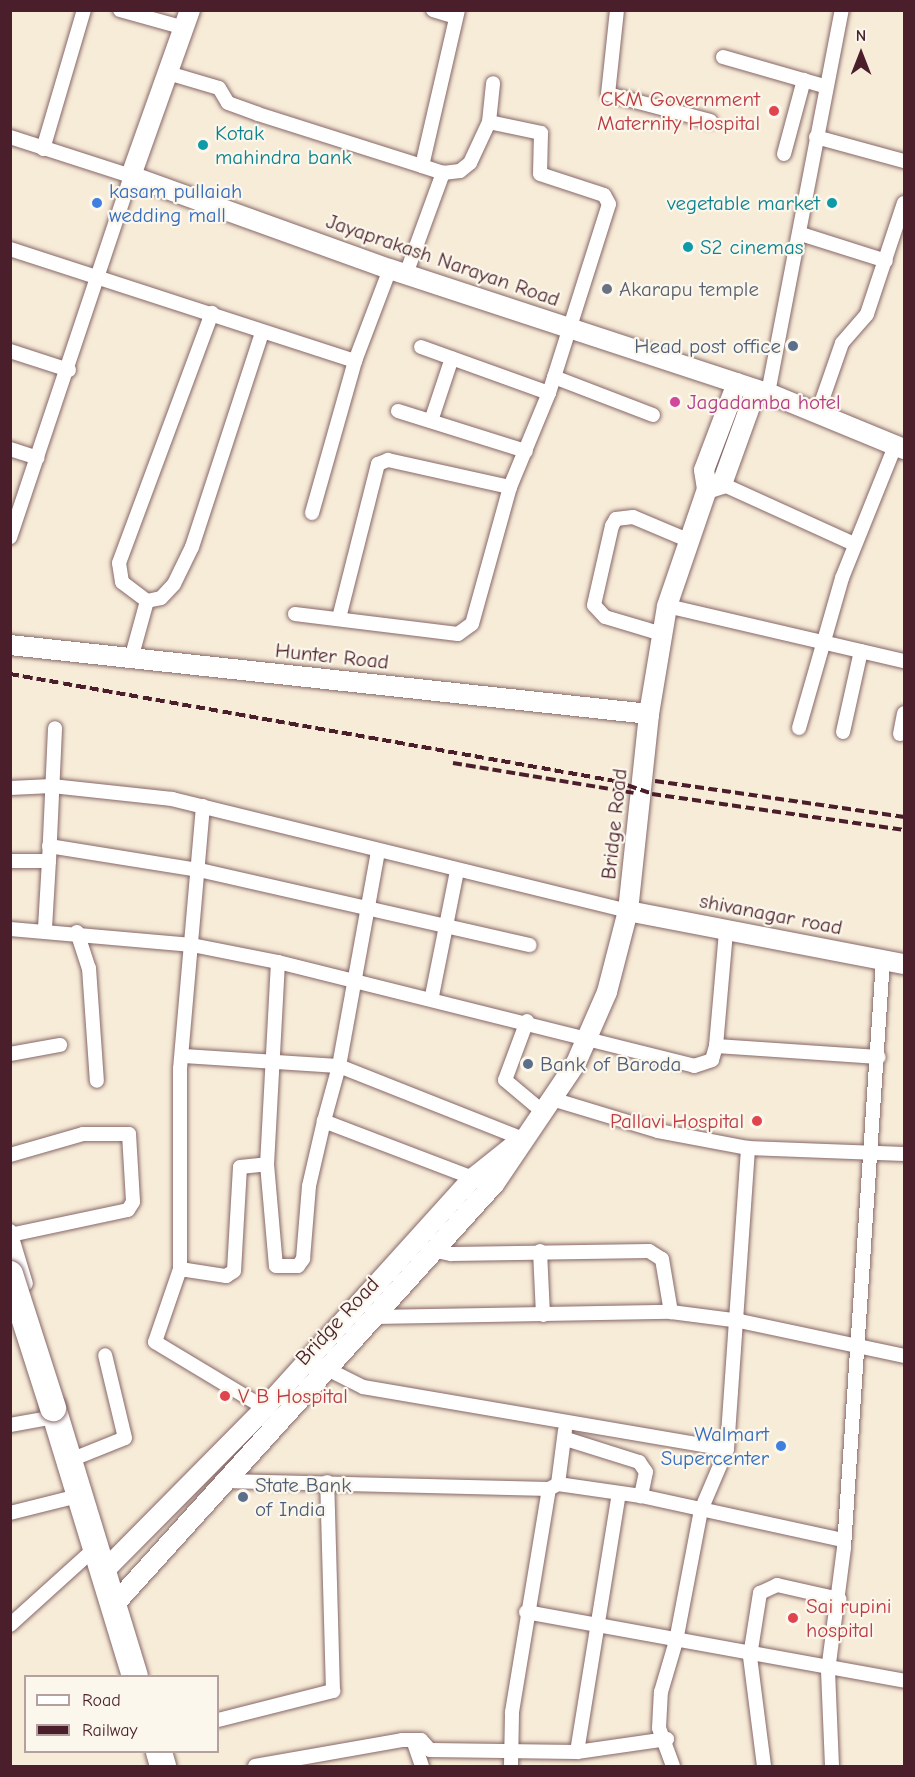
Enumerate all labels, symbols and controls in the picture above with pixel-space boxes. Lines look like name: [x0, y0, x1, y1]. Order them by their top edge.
north arrow: [831, 24, 891, 84]
text: N: [856, 27, 866, 45]
place label: CKM Government Maternity Hospital: [597, 86, 760, 136]
marker: CKM Government Maternity Hospital: [765, 102, 783, 120]
place label: Kotak mahindra bank: [215, 120, 352, 170]
marker: Kotak mahindra bank: [196, 138, 210, 152]
place label: kasam pullaiah wedding mall: [109, 178, 242, 228]
place label: vegetable market: [667, 190, 820, 216]
marker: kasam pullaiah wedding mall: [90, 196, 104, 210]
marker: vegetable market: [825, 196, 839, 210]
street label: Jayaprakash Narayan Road: [323, 208, 563, 312]
place label: S2 cinemas: [700, 234, 804, 260]
marker: S2 cinemas: [681, 240, 695, 254]
place label: Akarapu temple: [619, 276, 759, 302]
marker: Akarapu temple: [600, 282, 614, 296]
place label: Head post office: [634, 333, 781, 359]
marker: Head post office: [786, 339, 800, 353]
place label: Jagadamba hotel: [687, 389, 841, 415]
marker: Jagadamba hotel: [668, 395, 682, 409]
street label: Hunter Road: [274, 638, 390, 674]
street label: Bridge Road: [596, 767, 632, 881]
street label: shivanagar road: [698, 888, 844, 940]
place label: Bank of Baroda: [540, 1051, 681, 1077]
marker: Bank of Baroda: [521, 1057, 535, 1071]
place label: Pallavi Hospital: [610, 1108, 744, 1134]
marker: Pallavi Hospital: [748, 1112, 766, 1130]
street label: Bridge Road: [290, 1272, 384, 1370]
place label: V B Hospital: [238, 1383, 348, 1409]
marker: V B Hospital: [216, 1387, 234, 1405]
place label: Walmart Supercenter: [661, 1421, 769, 1471]
marker: Walmart Supercenter: [774, 1439, 788, 1453]
place label: State Bank of India: [255, 1472, 351, 1522]
marker: State Bank of India: [236, 1490, 250, 1504]
place label: Sai rupini hospital: [806, 1593, 892, 1643]
marker: Sai rupini hospital: [784, 1609, 802, 1627]
legend: [24, 1675, 219, 1753]
text: Road: [82, 1690, 121, 1711]
text: Railway: [82, 1720, 138, 1741]

